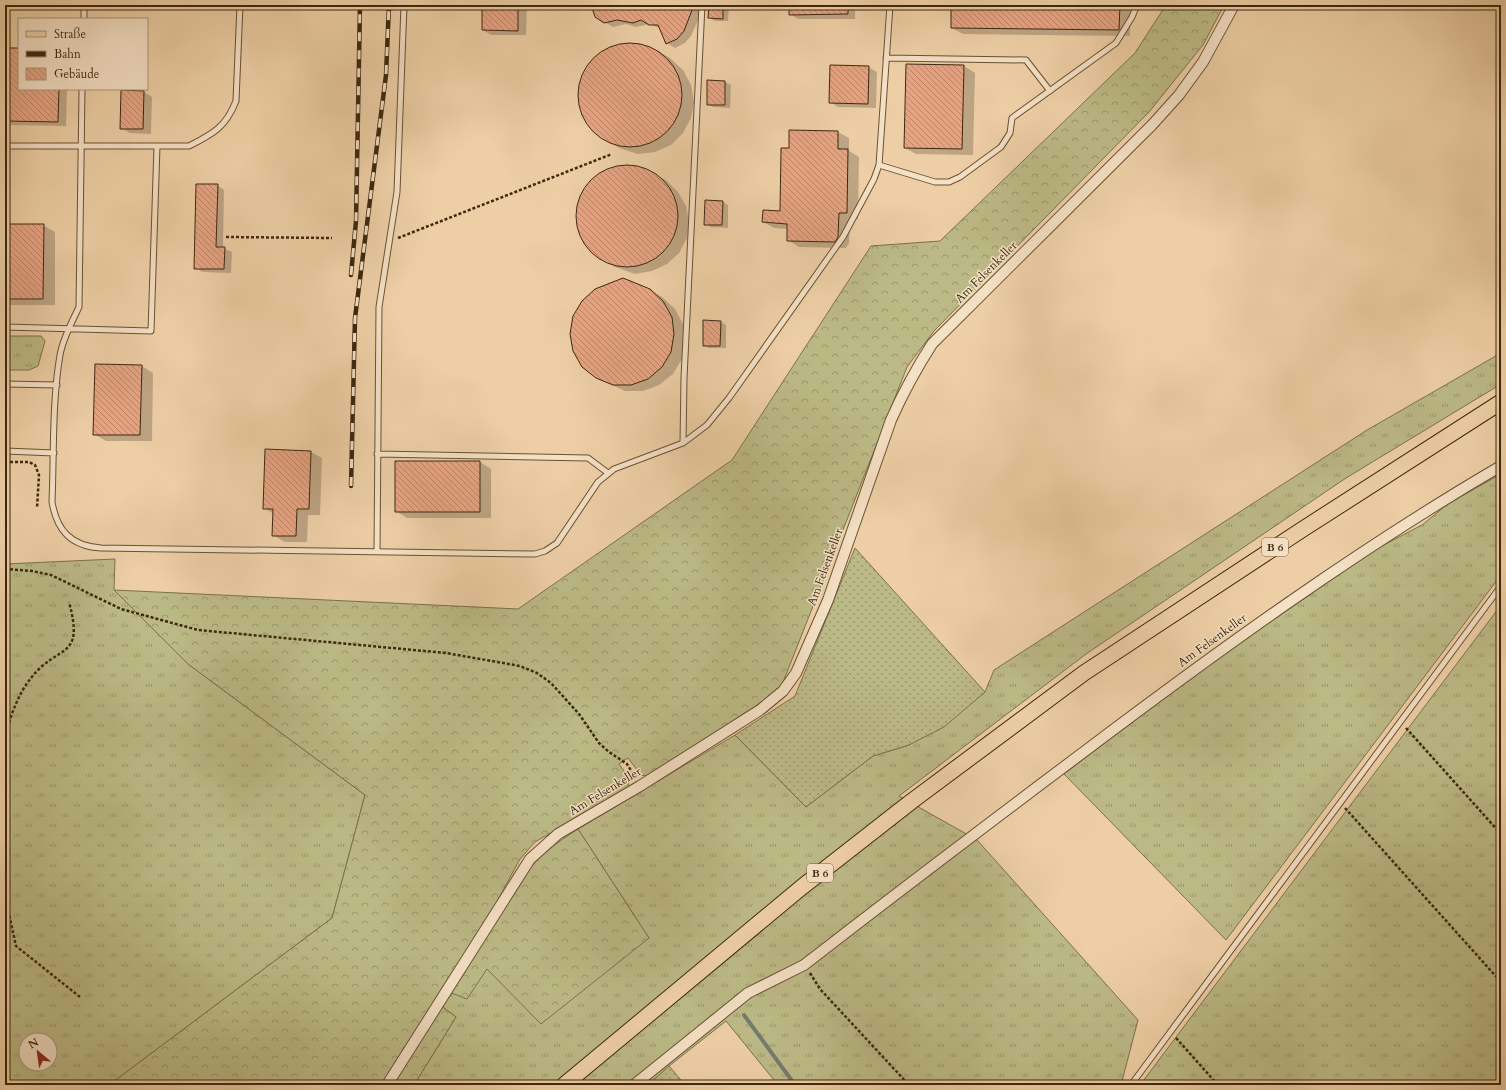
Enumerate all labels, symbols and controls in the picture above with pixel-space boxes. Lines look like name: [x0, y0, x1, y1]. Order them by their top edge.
legend: [18, 18, 148, 90]
text: Straße: [54, 26, 86, 42]
text: Bahn: [54, 46, 81, 62]
text: Gebäude: [54, 66, 99, 82]
street label: Am Felsenkeller: [952, 237, 1021, 306]
street label: Am Felsenkeller: [804, 525, 847, 608]
road number: B 6: [1262, 538, 1288, 556]
street label: Am Felsenkeller: [1174, 609, 1250, 670]
street label: Am Felsenkeller: [566, 763, 645, 819]
road number: B 6: [807, 864, 833, 882]
north arrow: [18, 1032, 58, 1072]
text: N: [26, 1035, 42, 1053]

